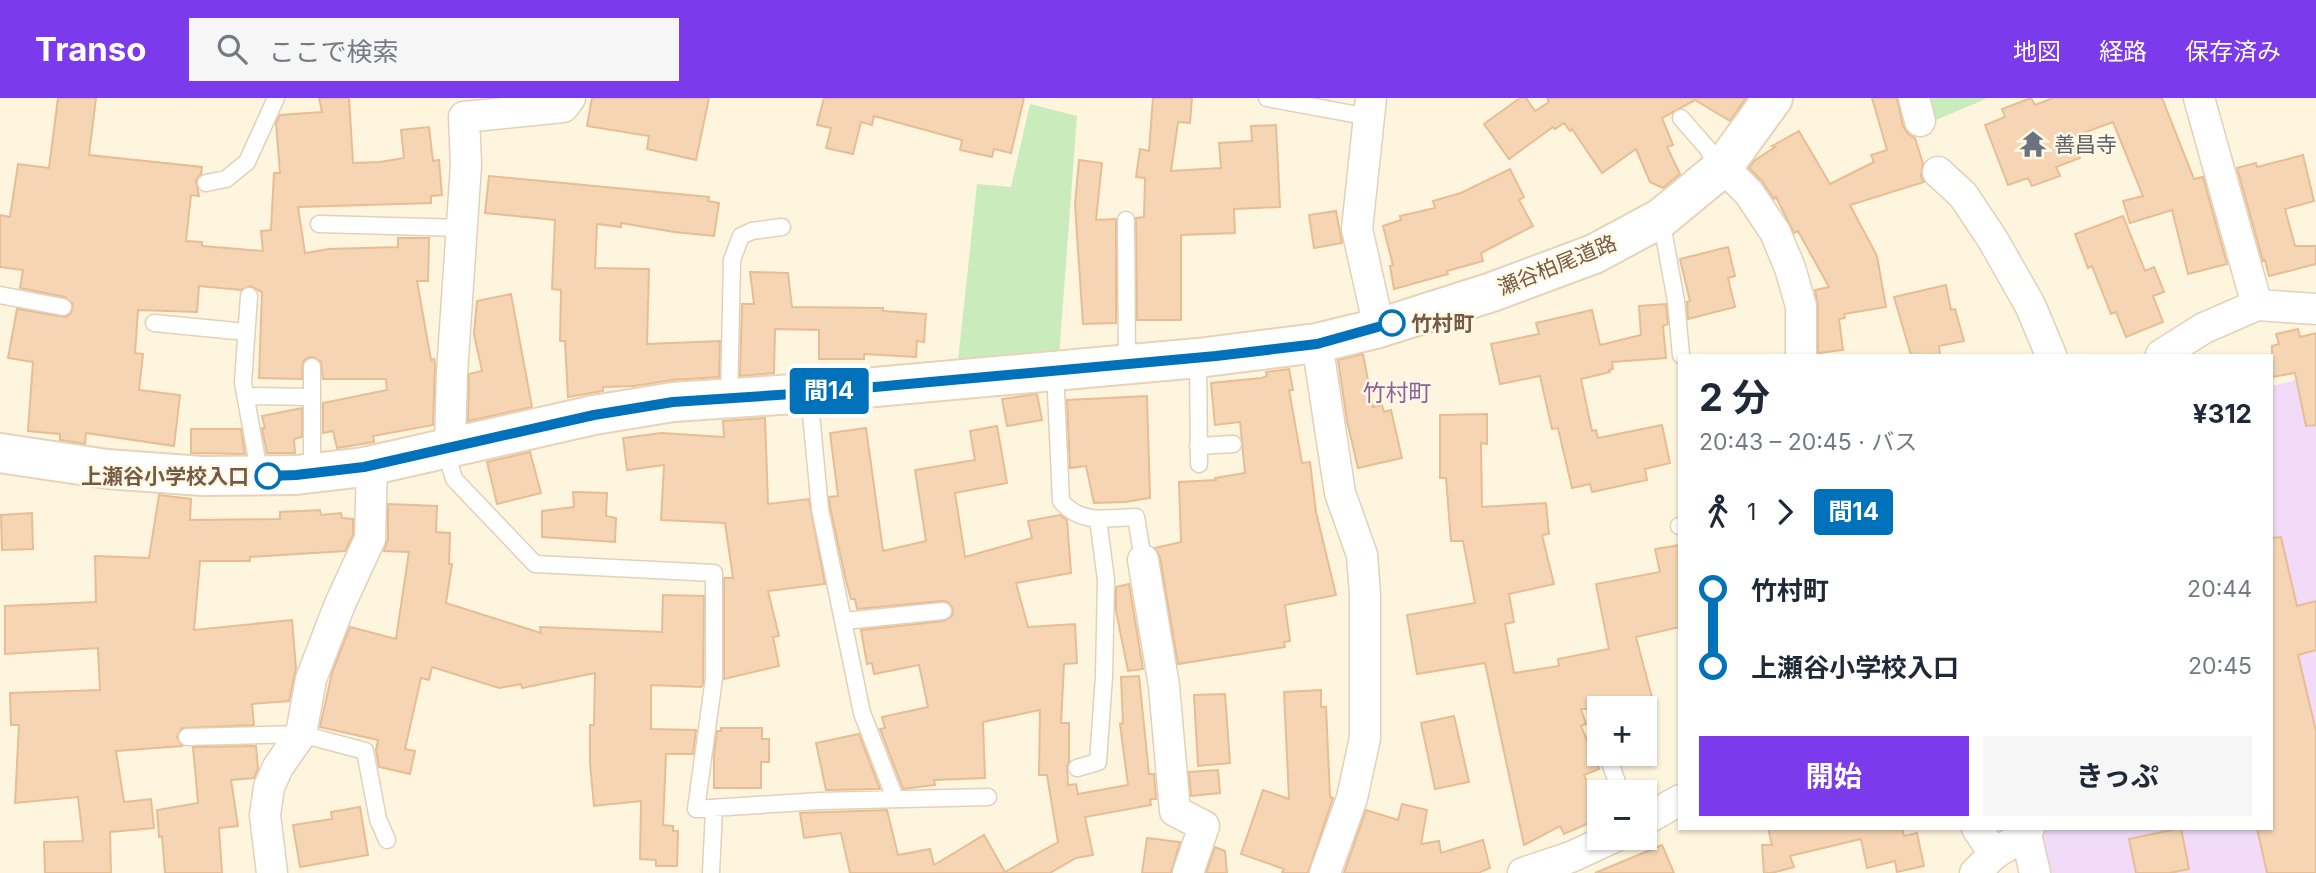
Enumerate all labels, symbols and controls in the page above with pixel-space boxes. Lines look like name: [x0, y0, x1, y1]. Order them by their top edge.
search box: [189, 18, 679, 81]
text: Transo: [35, 29, 147, 69]
icon: search: [213, 30, 251, 68]
text: ここで検索: [269, 36, 399, 67]
text: 地図: [2013, 37, 2061, 66]
text: 経路: [2099, 37, 2147, 66]
text: 保存済み: [2185, 37, 2281, 66]
temple icon: 善昌寺: [2018, 129, 2048, 159]
place label: 善昌寺: [2054, 132, 2117, 157]
street label: 瀬谷柏尾道路: [1494, 230, 1620, 300]
marker: 竹村町: [1379, 310, 1405, 336]
place label: 竹村町: [1411, 311, 1474, 336]
line badge: 間14: [789, 368, 869, 414]
text: 2 分: [1699, 374, 1770, 420]
text: 間14: [804, 376, 854, 405]
district label: 竹村町: [1363, 379, 1432, 407]
text: ¥312: [2193, 398, 2252, 429]
text: 20:43 – 20:45 · バス: [1699, 428, 1917, 456]
marker: 上瀬谷小学校入口: [255, 463, 281, 489]
place label: 上瀬谷小学校入口: [81, 464, 249, 489]
icon: walk: [1699, 493, 1737, 531]
icon: forward: [1766, 493, 1804, 531]
text: 間14: [1828, 497, 1879, 526]
text: 1: [1747, 498, 1756, 526]
text: 竹村町: [1751, 575, 1829, 606]
text: 20:44: [2187, 575, 2252, 603]
text: 上瀬谷小学校入口: [1751, 652, 1959, 683]
text: 20:45: [2188, 652, 2252, 680]
map controls: [1587, 696, 1657, 850]
button: +: [1587, 696, 1657, 766]
button: 開始: [1699, 736, 1969, 816]
button: きっぷ: [1983, 736, 2252, 816]
button: −: [1587, 780, 1657, 850]

